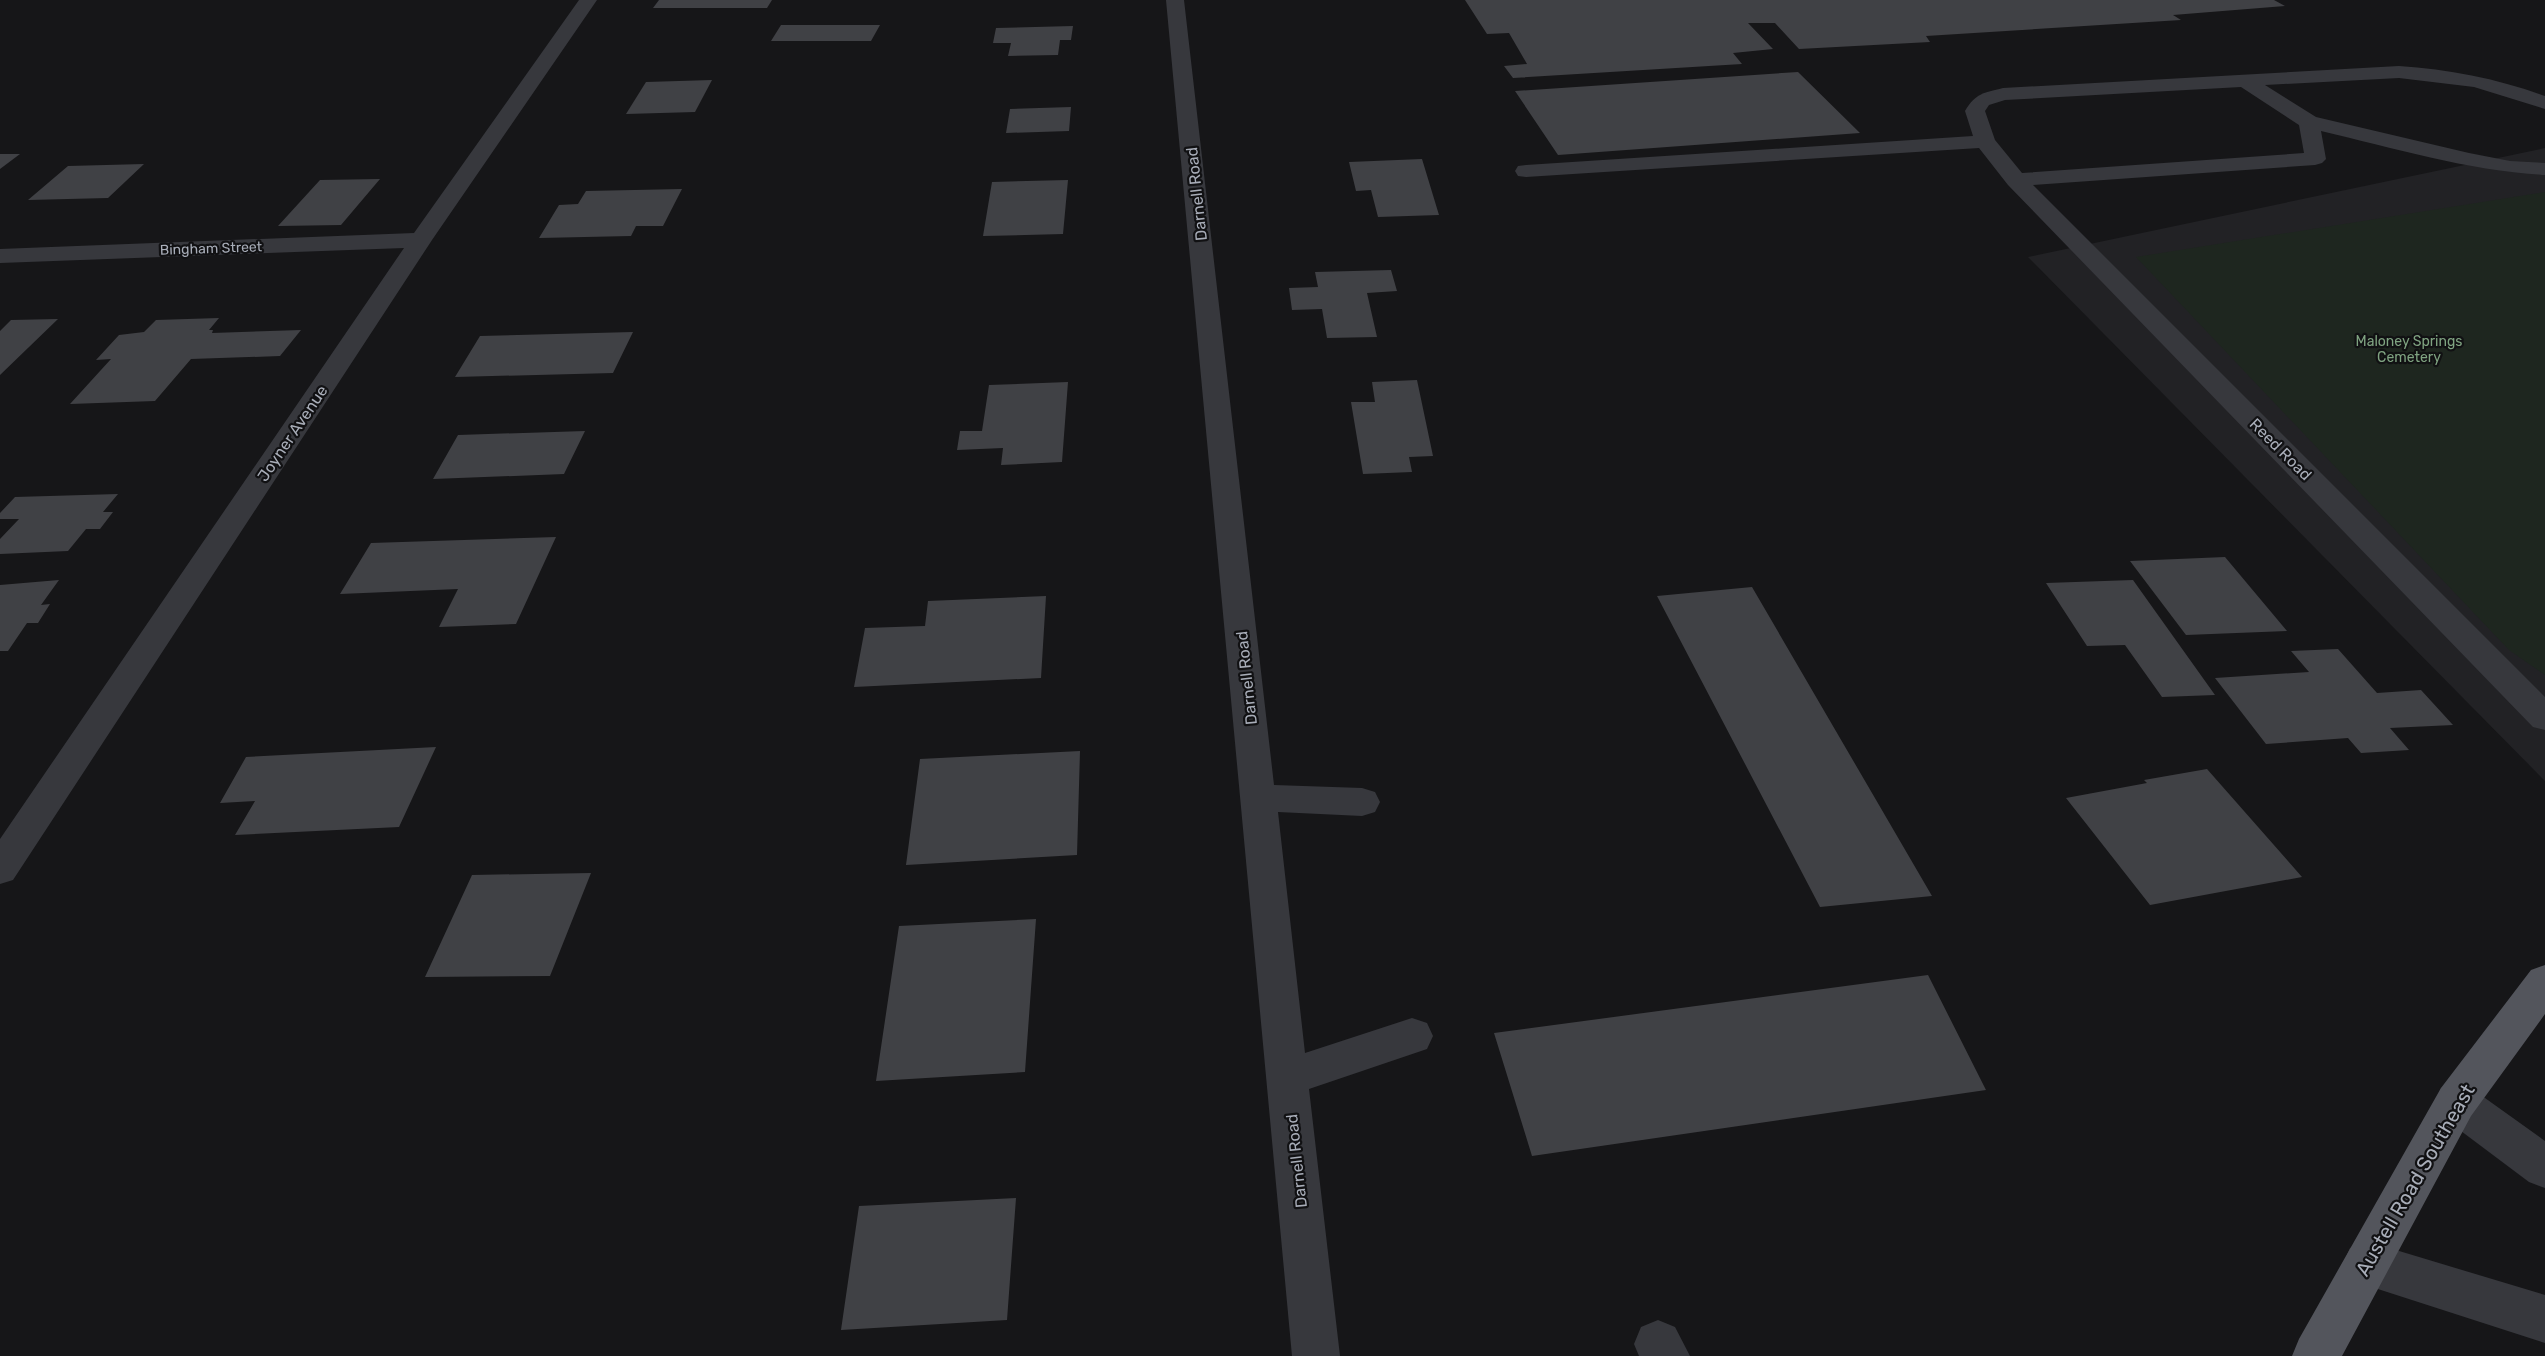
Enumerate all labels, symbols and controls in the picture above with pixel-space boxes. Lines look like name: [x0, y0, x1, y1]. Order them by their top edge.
street label: Darnell Road: [1182, 146, 1211, 242]
street label: Bingham Street: [160, 238, 263, 259]
park label: Maloney Springs Cemetery: [2356, 333, 2462, 366]
street label: Joyner Avenue: [253, 382, 332, 485]
street label: Reed Road: [2246, 414, 2316, 484]
street label: Darnell Road: [1232, 630, 1261, 726]
street label: Austell Road Southeast: [2350, 1080, 2480, 1280]
street label: Darnell Road: [1282, 1113, 1311, 1209]

